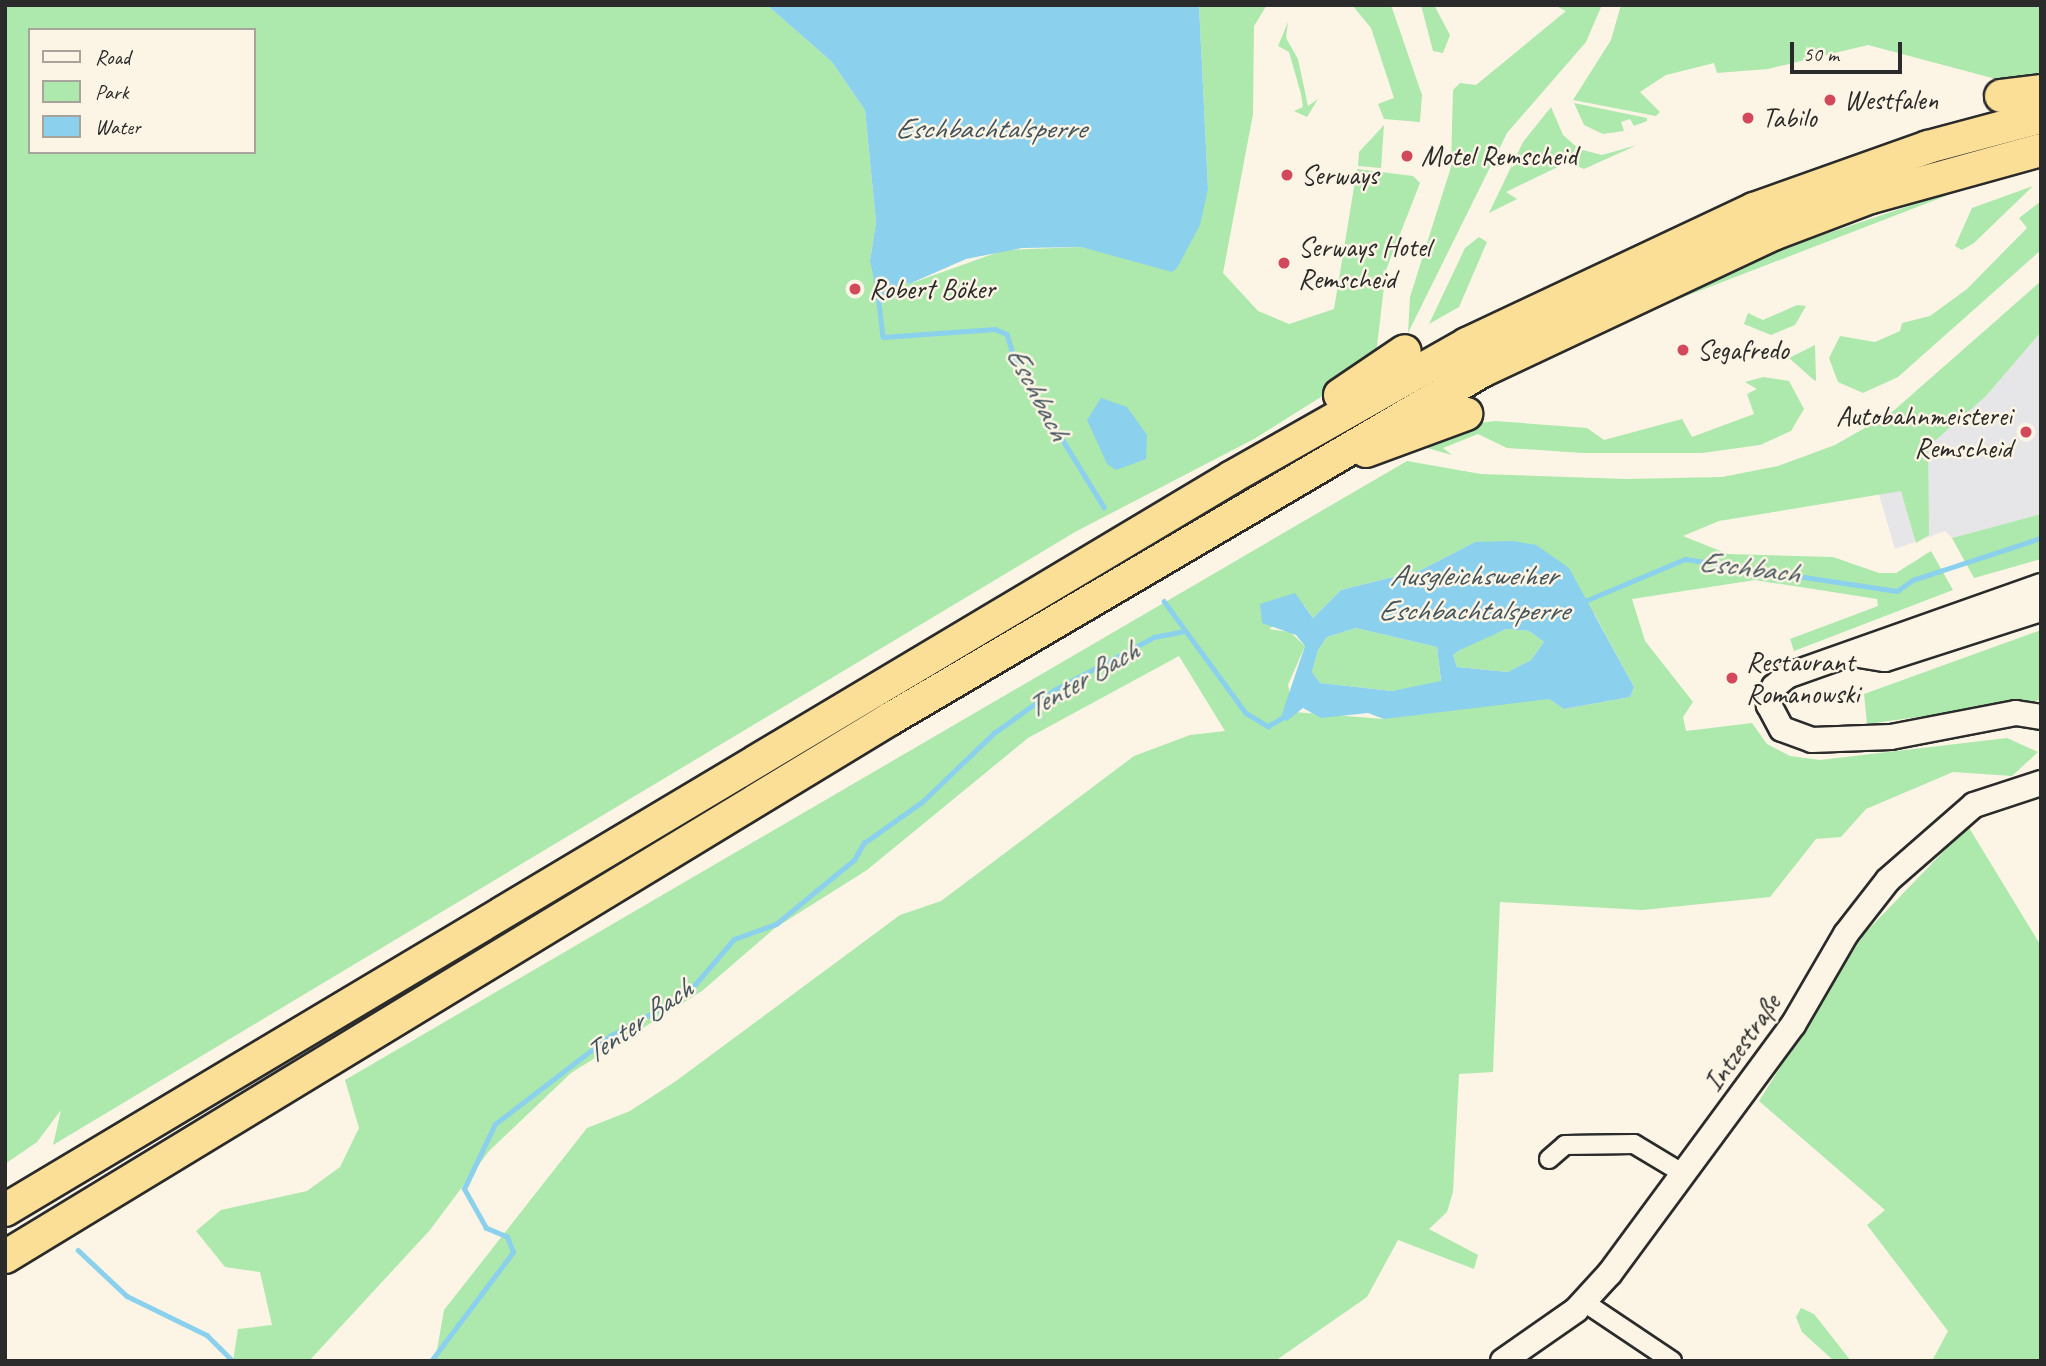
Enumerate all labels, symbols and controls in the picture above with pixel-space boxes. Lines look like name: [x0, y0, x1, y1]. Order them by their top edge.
legend: [28, 28, 256, 154]
scale bar: [1794, 28, 1906, 72]
text: 50 m: [1803, 41, 1839, 67]
text: Road: [95, 44, 130, 70]
text: Park: [95, 79, 128, 105]
place label: Westfalen: [1844, 83, 1938, 117]
marker: Westfalen: [1822, 92, 1838, 108]
place label: Tabilo: [1762, 101, 1817, 135]
water label: Eschbachtalsperre: [895, 110, 1085, 146]
marker: Tabilo: [1740, 110, 1756, 126]
text: Water: [95, 114, 141, 140]
place label: Motel Remscheid: [1421, 139, 1579, 173]
marker: Motel Remscheid: [1399, 148, 1415, 164]
place label: Serways: [1301, 158, 1378, 192]
marker: Serways: [1279, 167, 1295, 183]
place label: Serways Hotel Remscheid: [1298, 230, 1431, 296]
marker: Serways Hotel Remscheid: [1276, 255, 1292, 271]
place label: Robert Böker: [869, 272, 995, 306]
marker: Robert Böker: [847, 281, 863, 297]
place label: Segafredo: [1697, 333, 1789, 367]
water label: Eschbach: [999, 340, 1077, 446]
marker: Segafredo: [1675, 342, 1691, 358]
place label: Autobahnmeisterei Remscheid: [1836, 399, 2012, 465]
marker: Autobahnmeisterei Remscheid: [2018, 424, 2034, 440]
water label: Eschbach: [1697, 543, 1801, 591]
water label: Ausgleichsweiher Eschbachtalsperre: [1378, 557, 1568, 628]
water label: Tenter Bach: [1019, 632, 1145, 726]
place label: Restaurant Romanowski: [1746, 645, 1860, 711]
marker: Restaurant Romanowski: [1724, 670, 1740, 686]
water label: Tenter Bach: [576, 970, 700, 1072]
street label: Intzestraße: [1696, 988, 1788, 1098]

